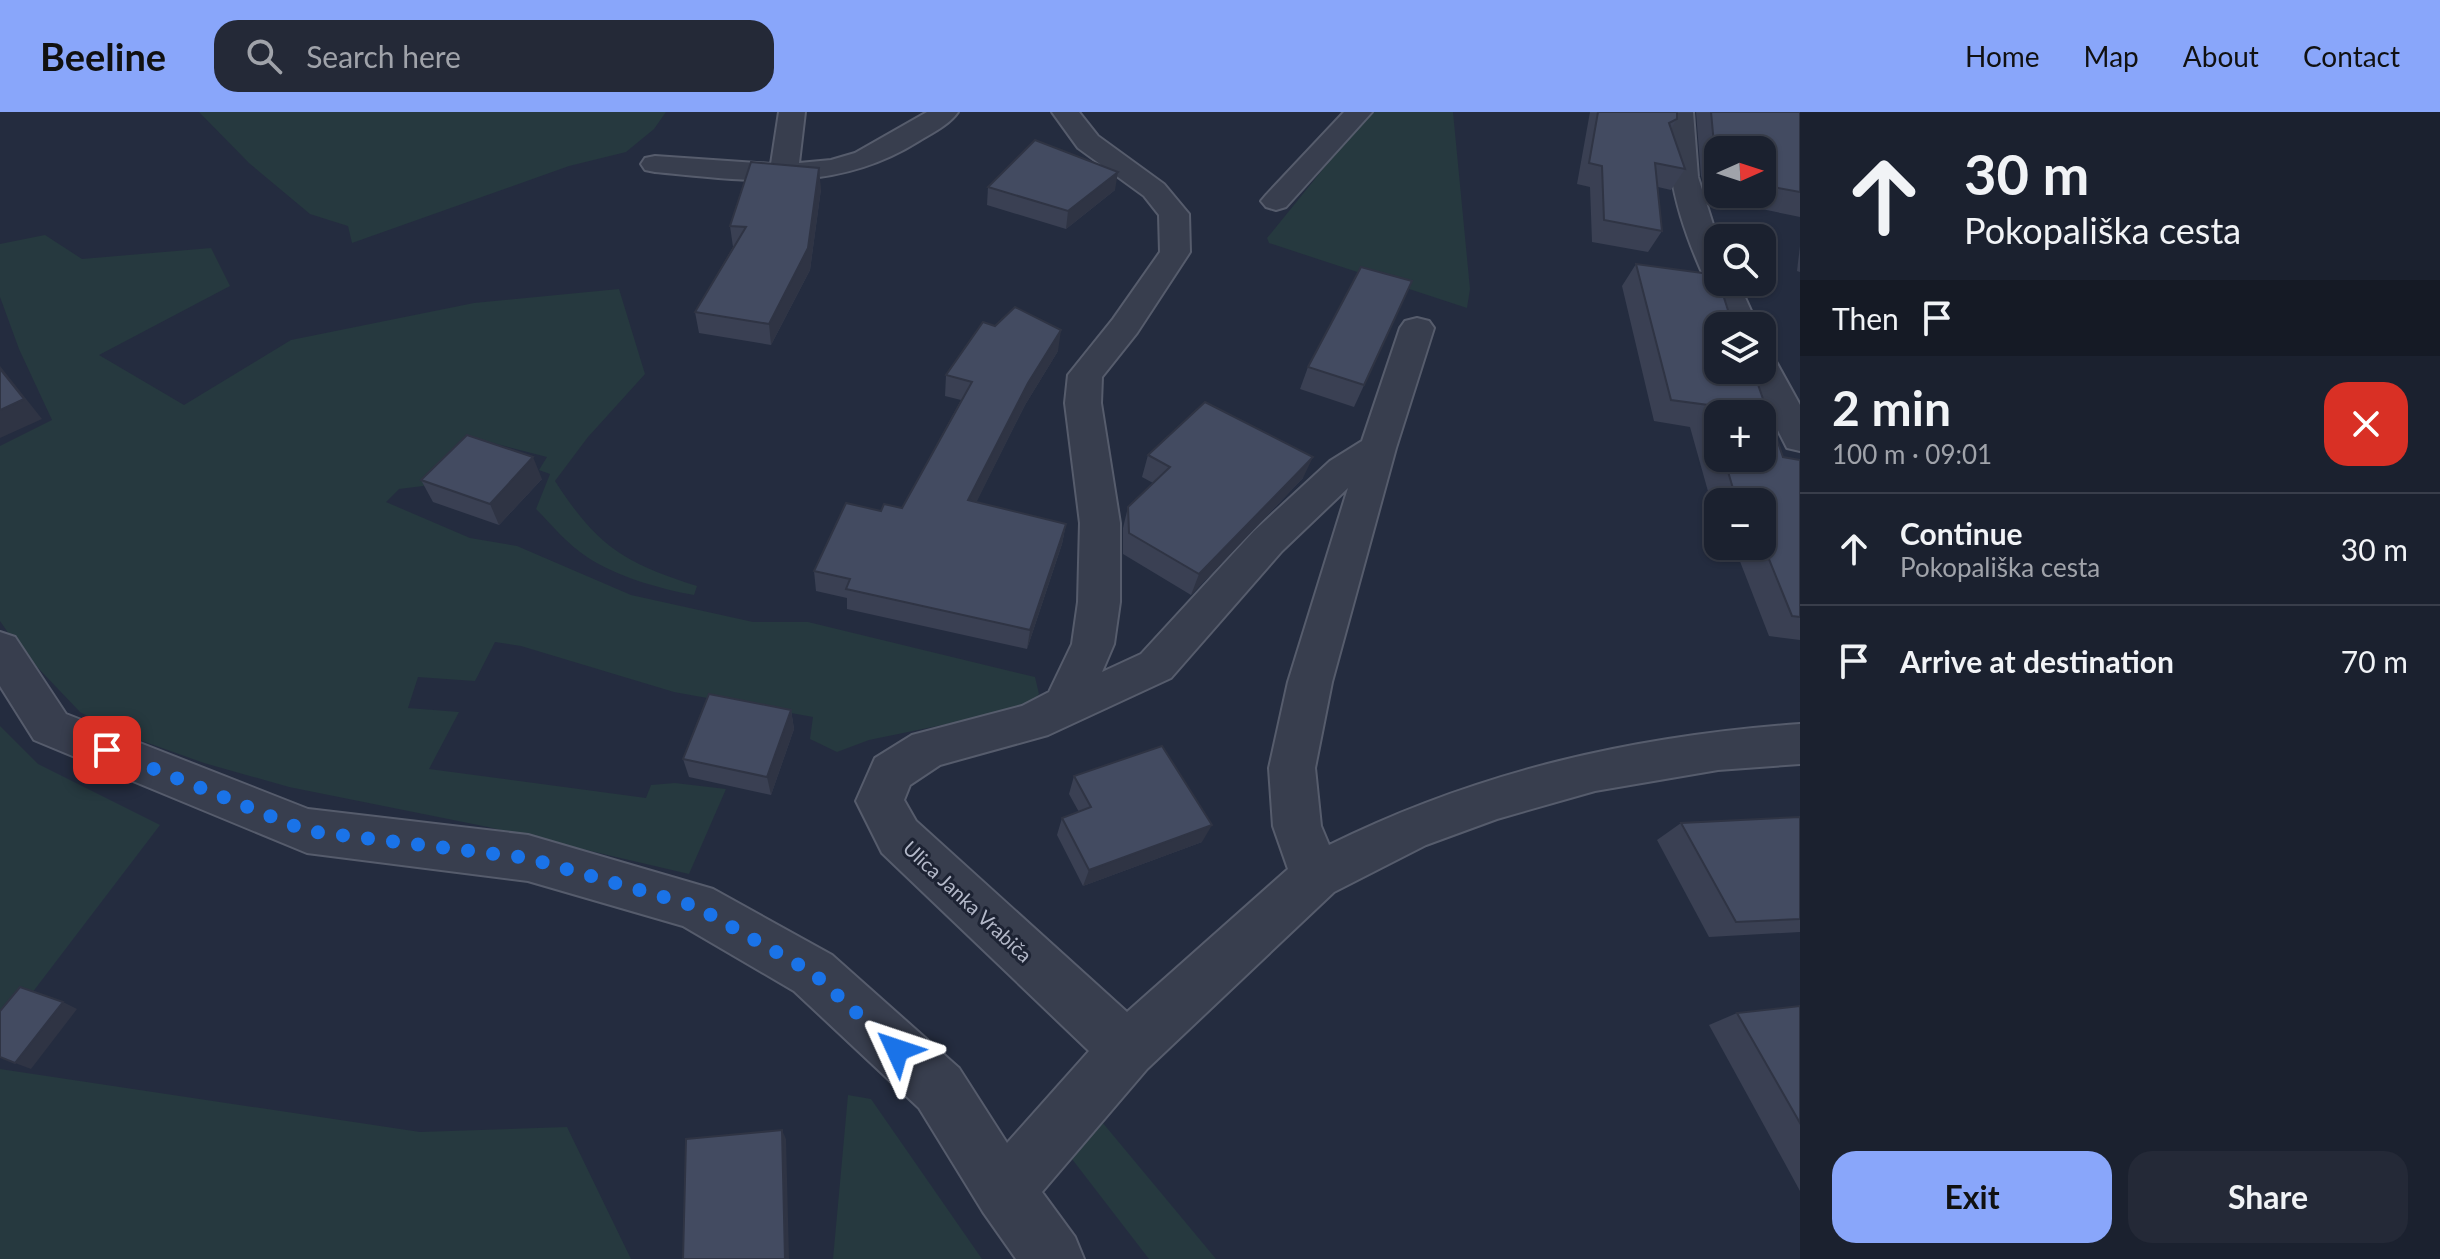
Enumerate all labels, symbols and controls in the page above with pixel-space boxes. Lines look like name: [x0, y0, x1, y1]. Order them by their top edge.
search box: [214, 20, 774, 92]
text: Beeline: [40, 33, 166, 79]
icon: search: [242, 34, 286, 78]
text: Search here: [306, 38, 461, 74]
text: Home: [1965, 39, 2040, 73]
text: Map: [2084, 39, 2139, 73]
text: About: [2183, 39, 2259, 73]
text: Contact: [2303, 39, 2400, 73]
north arrow: [1704, 136, 1776, 208]
map controls: [1704, 136, 1776, 560]
text: 30 m: [1964, 140, 2089, 207]
icon: ahead: [1832, 144, 1936, 248]
text: Pokopališka cesta: [1964, 208, 2241, 252]
button: search: [1704, 224, 1776, 296]
icon: arrive: [1915, 296, 1959, 340]
text: Then: [1832, 300, 1899, 336]
button: layers: [1704, 312, 1776, 384]
text: 2 min: [1832, 379, 1951, 436]
button: close: [2324, 382, 2408, 466]
button: +: [1704, 400, 1776, 472]
text: 100 m · 09:01: [1832, 438, 1992, 470]
button: −: [1704, 488, 1776, 560]
text: Continue: [1900, 515, 2023, 551]
icon: ahead: [1832, 527, 1876, 571]
text: 30 m: [2341, 531, 2408, 567]
text: Pokopališka cesta: [1900, 551, 2100, 583]
icon: arrive: [1832, 639, 1876, 683]
text: Arrive at destination: [1900, 643, 2174, 679]
text: 70 m: [2341, 643, 2408, 679]
pin: [73, 716, 141, 784]
icon: arrive: [85, 728, 129, 772]
street label: Ulica Janka Vrabiča: [899, 835, 1037, 967]
position arrow: [855, 1008, 939, 1092]
button: Exit: [1832, 1151, 2112, 1243]
button: Share: [2128, 1151, 2408, 1243]

